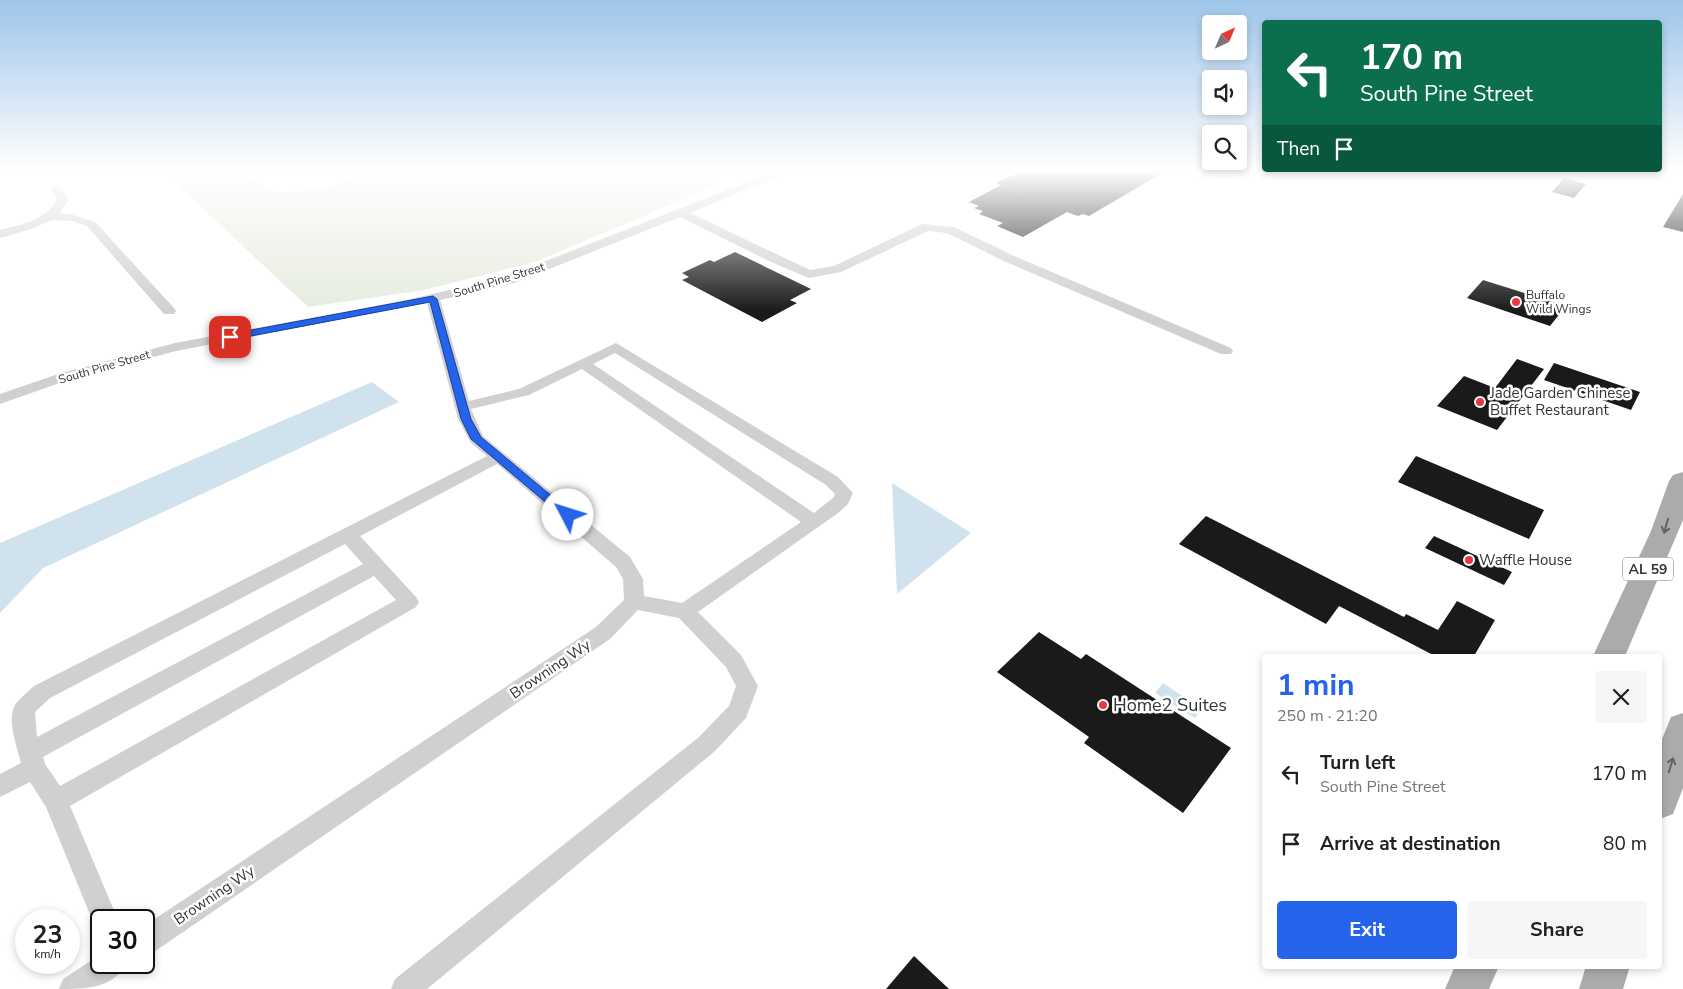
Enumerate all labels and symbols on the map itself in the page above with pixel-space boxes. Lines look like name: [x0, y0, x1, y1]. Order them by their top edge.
north arrow: [1202, 15, 1248, 60]
street label: South Pine Street: [452, 258, 547, 301]
place label: Buffalo Wild Wings: [1526, 287, 1591, 317]
marker: Buffalo Wild Wings: [1510, 296, 1522, 308]
pin: [209, 316, 251, 358]
street label: South Pine Street: [56, 346, 152, 388]
place label: Jade Garden Chinese Buffet Restaurant: [1489, 383, 1630, 420]
marker: Jade Garden Chinese Buffet Restaurant: [1474, 396, 1486, 408]
position arrow: [541, 488, 593, 540]
one-way arrow: [1661, 518, 1671, 534]
place label: Waffle House: [1479, 550, 1572, 570]
marker: Waffle House: [1463, 554, 1475, 566]
road number: AL 59: [1623, 558, 1673, 580]
street label: Browning Wy: [506, 634, 594, 703]
place label: Home2 Suites: [1113, 693, 1227, 717]
marker: Home2 Suites: [1097, 699, 1109, 711]
one-way arrow: [1667, 757, 1677, 773]
street label: Browning Wy: [170, 860, 258, 929]
speed limit sign: 30: [90, 909, 155, 974]

